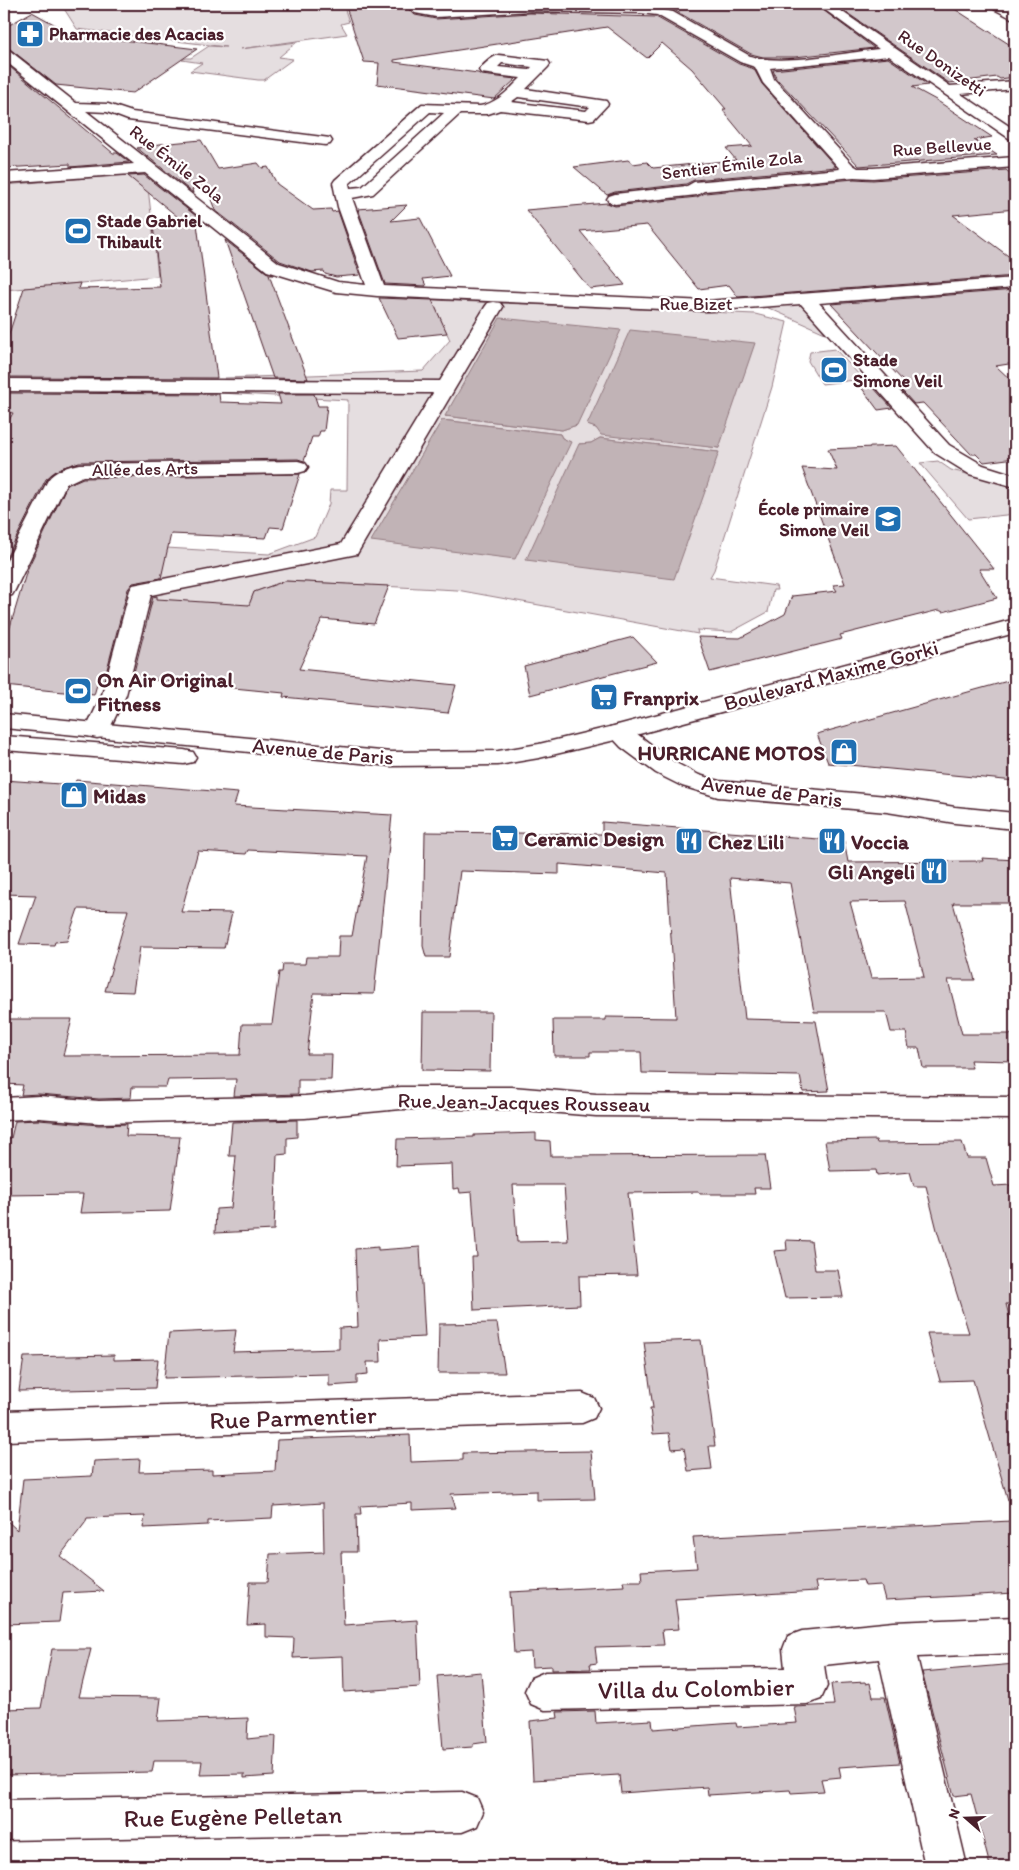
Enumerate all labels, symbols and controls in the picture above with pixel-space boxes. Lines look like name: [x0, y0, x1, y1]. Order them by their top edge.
pharmacy icon: Pharmacie des Acacias: [15, 19, 45, 49]
place label: Pharmacie des Acacias: [49, 23, 224, 45]
street label: Rue Donizetti: [894, 24, 990, 102]
street label: Rue Émile Zola: [125, 120, 229, 208]
street label: Rue Bellevue: [892, 133, 992, 161]
street label: Sentier Émile Zola: [661, 145, 804, 185]
place label: Stade Gabriel Thibault: [96, 210, 203, 253]
sports icon: Stade Gabriel Thibault: [63, 216, 93, 246]
street label: Rue Bizet: [659, 293, 733, 315]
place label: Stade Simone Veil: [853, 349, 943, 392]
sports icon: Stade Simone Veil: [819, 355, 849, 385]
street label: Allée des Arts: [92, 457, 198, 481]
place label: École primaire Simone Veil: [758, 498, 870, 541]
school or university icon: École primaire Simone Veil: [873, 504, 903, 534]
street label: Boulevard Maxime Gorki: [721, 634, 941, 716]
place label: On Air Original Fitness: [97, 667, 234, 716]
sports icon: On Air Original Fitness: [63, 676, 93, 706]
supermarket icon: Franprix: [589, 682, 619, 712]
place label: Franprix: [623, 685, 699, 711]
street label: Avenue de Paris: [251, 732, 395, 770]
shop icon: HURRICANE MOTOS: [829, 737, 859, 767]
place label: HURRICANE MOTOS: [637, 740, 825, 765]
street label: Avenue de Paris: [700, 770, 844, 812]
shop icon: Midas: [59, 780, 89, 810]
place label: Midas: [93, 783, 146, 808]
supermarket icon: Ceramic Design: [490, 823, 520, 853]
place label: Ceramic Design: [524, 826, 664, 852]
restaurant icon: Chez Lili: [674, 826, 704, 856]
restaurant icon: Voccia: [817, 826, 847, 856]
place label: Chez Lili: [708, 829, 784, 854]
place label: Voccia: [851, 829, 910, 854]
restaurant icon: Gli Angeli: [919, 856, 949, 886]
place label: Gli Angeli: [828, 859, 915, 885]
street label: Rue Jean-Jacques Rousseau: [398, 1087, 651, 1117]
street label: Rue Parmentier: [209, 1399, 378, 1435]
street label: Villa du Colombier: [598, 1671, 795, 1705]
north arrow: [942, 1792, 992, 1842]
street label: Rue Eugène Pelletan: [123, 1799, 343, 1833]
text: N: [945, 1806, 964, 1821]

